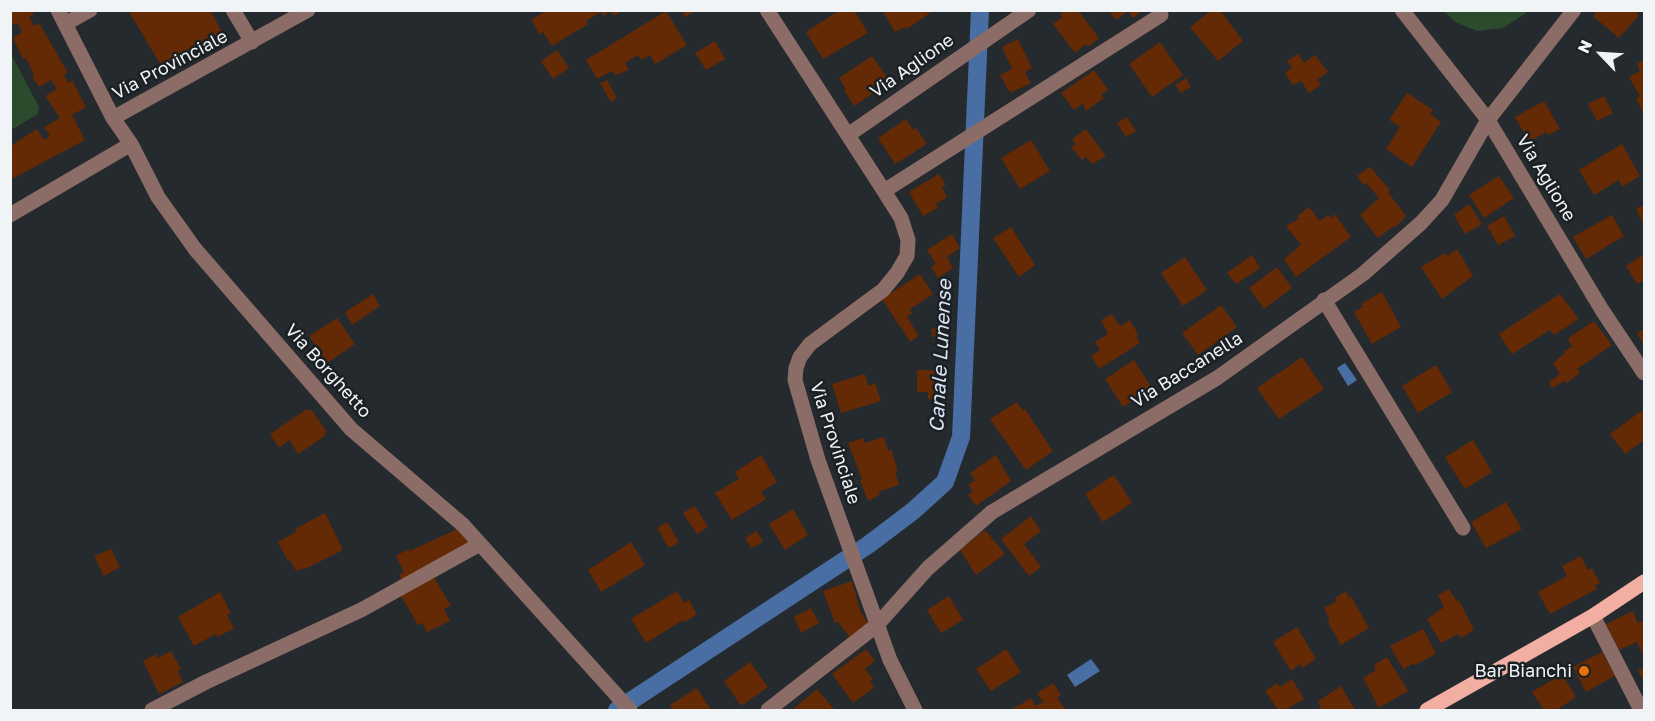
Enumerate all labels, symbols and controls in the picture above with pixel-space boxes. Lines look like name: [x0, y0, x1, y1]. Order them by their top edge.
north arrow: [1571, 24, 1631, 84]
street label: Via Provinciale: [109, 26, 231, 104]
street label: Via Aglione: [866, 29, 958, 103]
text: N: [1573, 37, 1596, 56]
street label: Via Aglione: [1512, 131, 1580, 225]
water label: Canale Lunense: [925, 279, 957, 433]
street label: Via Borghetto: [280, 320, 376, 422]
street label: Via Baccanella: [1128, 327, 1246, 413]
street label: Via Provinciale: [805, 379, 865, 507]
place label: Bar Bianchi: [1474, 660, 1572, 682]
marker: Bar Bianchi: [1577, 664, 1591, 678]

